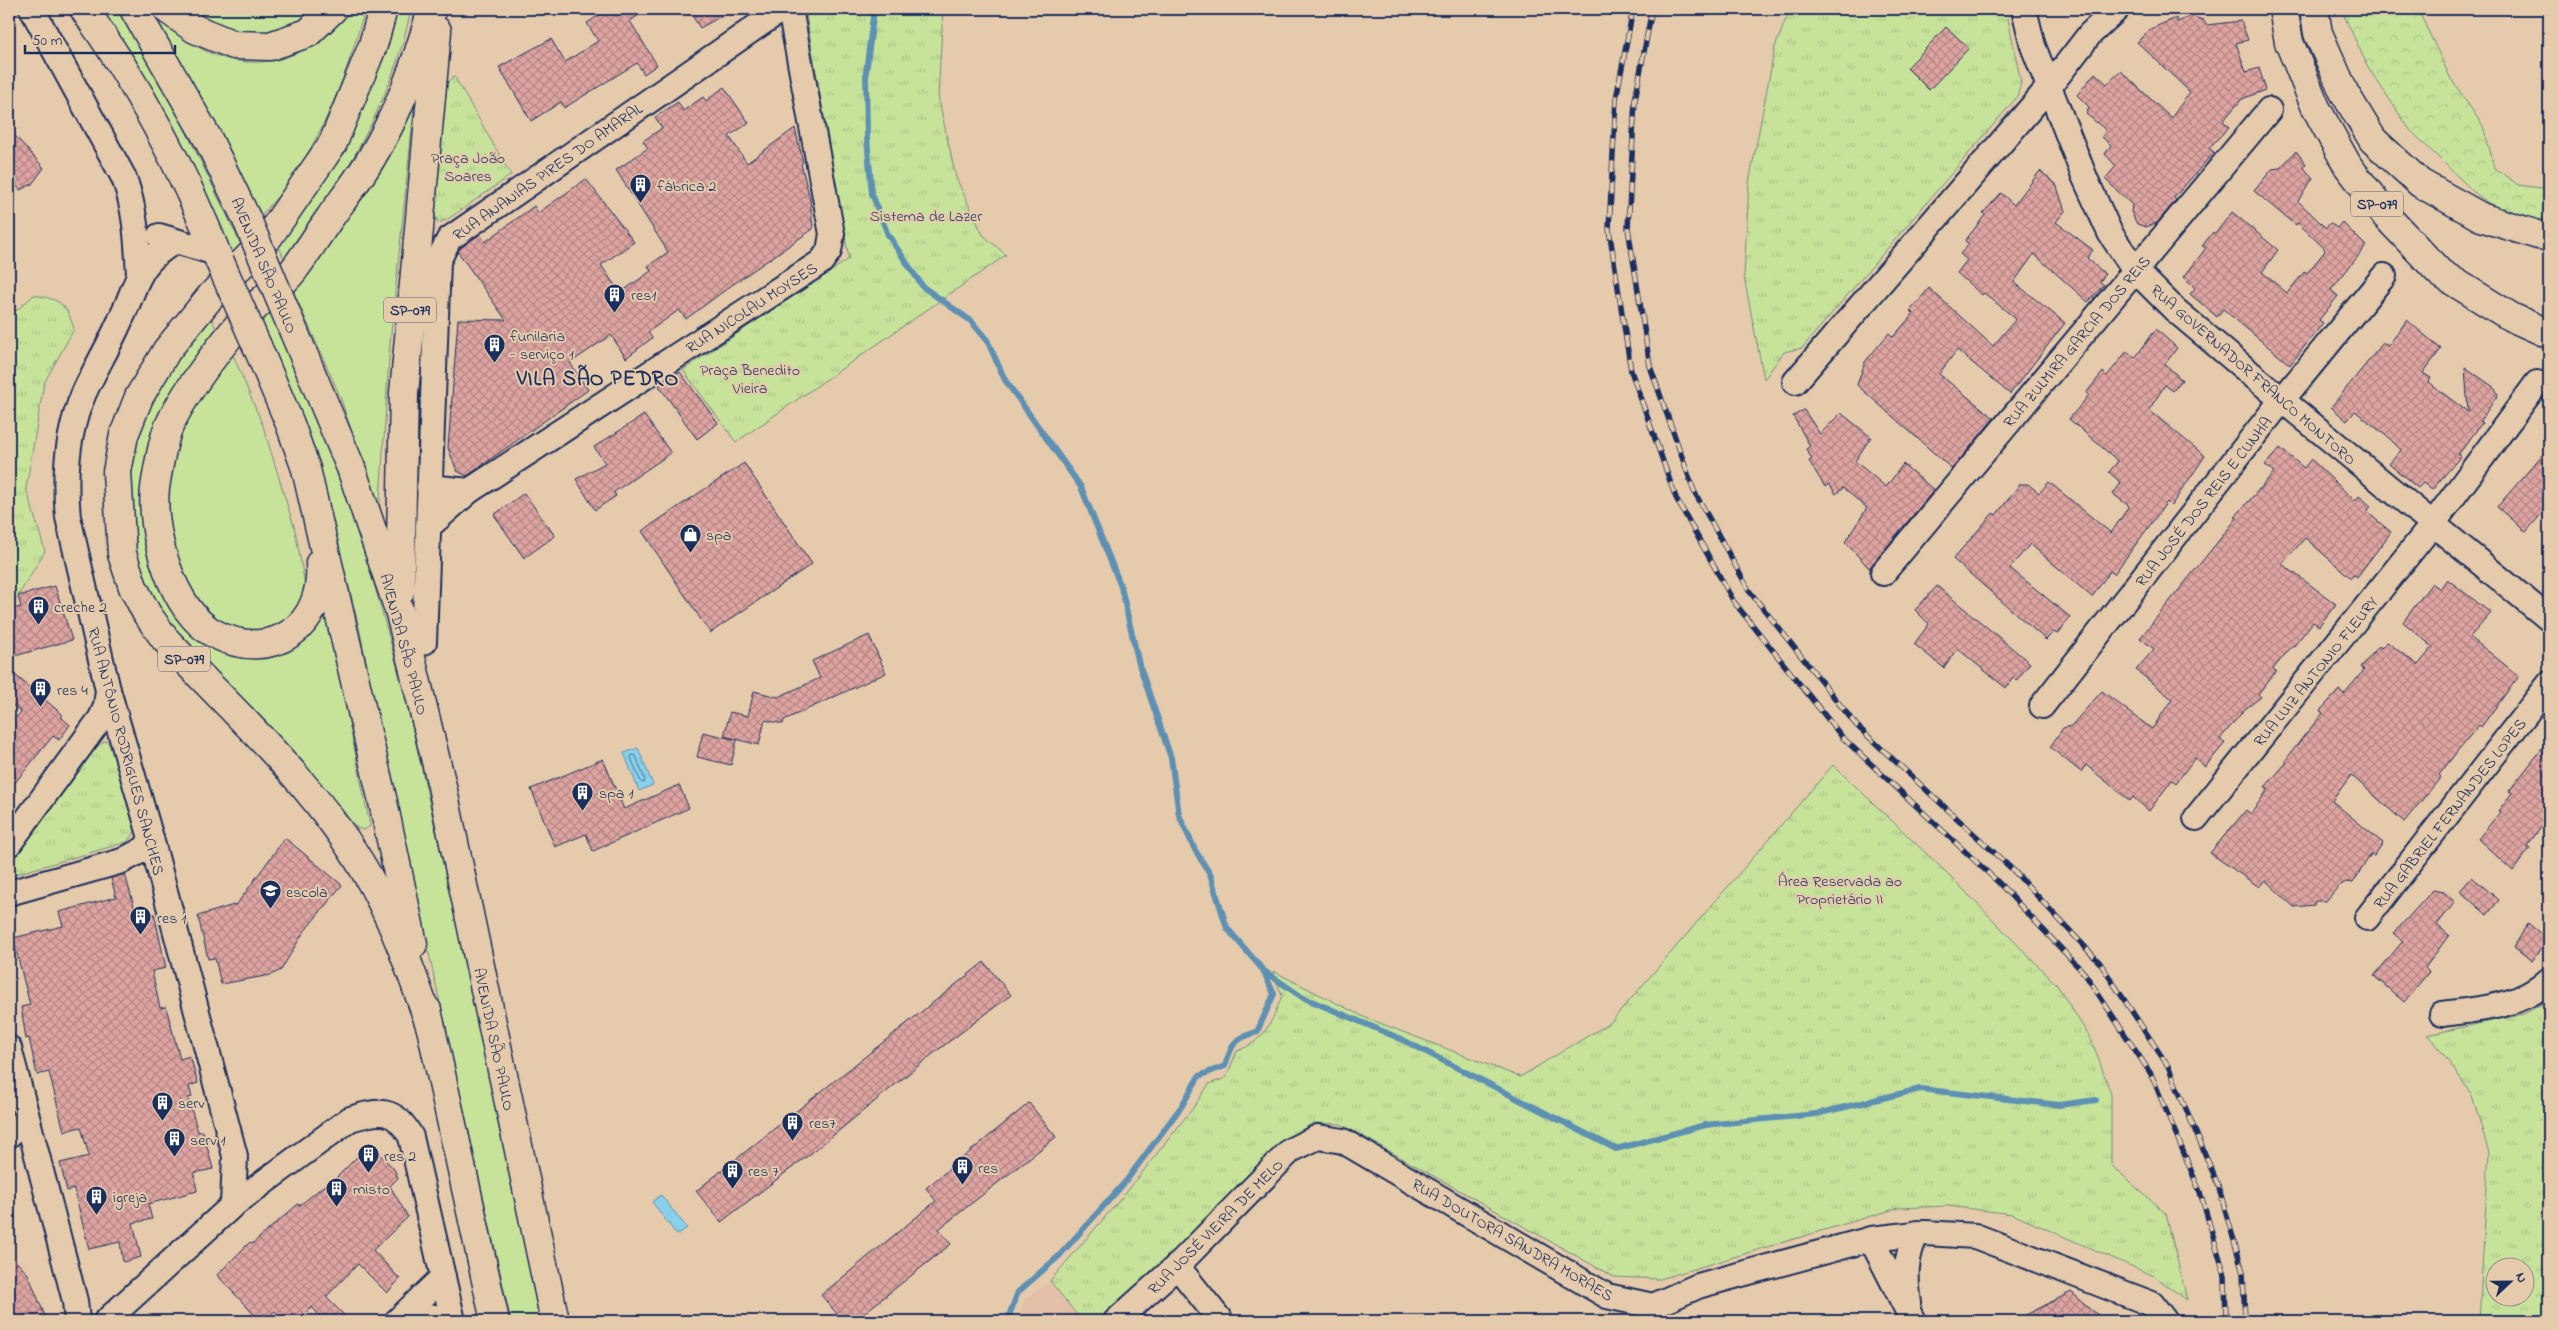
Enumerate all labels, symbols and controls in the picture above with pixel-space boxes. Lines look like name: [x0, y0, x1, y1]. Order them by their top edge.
scale bar: [25, 22, 175, 54]
text: 50 m: [32, 30, 63, 52]
street label: RUA ANANIAS PIRES DO AMARAL: [448, 98, 648, 248]
park label: Praça João Soares: [431, 147, 505, 189]
building icon: fábrica 2: [629, 173, 653, 204]
place label: fábrica 2: [657, 175, 717, 199]
road number: SP-079: [2351, 192, 2403, 216]
street label: AVENIDA SÃO PAULO: [224, 194, 303, 338]
park label: Sistema de Lazer: [870, 205, 982, 229]
street label: RUA ZULMIRA GARCIA DOS REIS: [1998, 251, 2157, 434]
street label: RUA NICOLAU MOYSES: [681, 257, 823, 360]
street label: RUA GOVERNADOR FRANCO MONTORO: [2145, 279, 2361, 472]
building icon: res1: [603, 282, 627, 313]
place label: res1: [631, 284, 656, 308]
road number: SP-079: [384, 298, 436, 322]
place label: funilaria - serviço 1: [510, 325, 574, 367]
building icon: funilaria - serviço 1: [482, 332, 506, 363]
park label: Praça Benedito Vieira: [700, 359, 800, 401]
district label: VILA SÃO PEDRO: [516, 364, 679, 395]
street label: RUA JOSÉ DOS REIS E CUNHA: [2130, 412, 2279, 593]
shop icon: spa: [678, 522, 702, 553]
place label: spa: [706, 524, 732, 548]
street label: AVENIDA SÃO PAULO: [373, 571, 434, 718]
street label: RUA LUIZ ANTONIO FLEURY: [2248, 591, 2385, 753]
building icon: creche 2: [26, 594, 50, 625]
place label: creche 2: [54, 596, 107, 620]
street label: RUA ANTÔNIO RODRIGUES SANCHES: [80, 625, 170, 878]
road number: SP-079: [158, 646, 210, 672]
building icon: res 4: [29, 677, 53, 708]
place label: res 4: [57, 679, 88, 703]
street label: RUA GABRIEL FERNANDES LOPES: [2368, 714, 2533, 915]
building icon: spa 1: [571, 780, 595, 811]
place label: spa 1: [599, 782, 634, 806]
park label: Área Reservada ao Proprietário II: [1778, 870, 1902, 912]
school or university icon: escola: [258, 879, 282, 910]
place label: escola: [286, 881, 328, 905]
building icon: res 1: [129, 905, 153, 936]
place label: res 1: [157, 907, 186, 931]
street label: AVENIDA SÃO PAULO: [466, 966, 520, 1113]
building icon: serv: [150, 1090, 174, 1121]
place label: serv: [178, 1092, 205, 1116]
building icon: res7: [781, 1110, 805, 1141]
place label: res7: [809, 1112, 836, 1136]
building icon: serv 1: [162, 1127, 186, 1158]
place label: serv 1: [190, 1129, 226, 1153]
building icon: res 2: [356, 1143, 380, 1174]
place label: res 2: [384, 1145, 416, 1169]
street label: RUA JOSÉ VIEIRA DE MELO: [1143, 1154, 1290, 1301]
building icon: res: [950, 1155, 974, 1186]
place label: res: [978, 1157, 998, 1181]
building icon: res 7: [720, 1158, 744, 1189]
place label: res 7: [748, 1160, 779, 1184]
street label: RUA DOUTORA SANDRA MORAES: [1407, 1173, 1617, 1308]
building icon: misto: [325, 1176, 349, 1207]
place label: misto: [353, 1178, 390, 1202]
building icon: igreja: [85, 1184, 109, 1215]
place label: igreja: [113, 1186, 147, 1210]
north arrow: [2486, 1258, 2536, 1308]
text: N: [2509, 1269, 2532, 1286]

